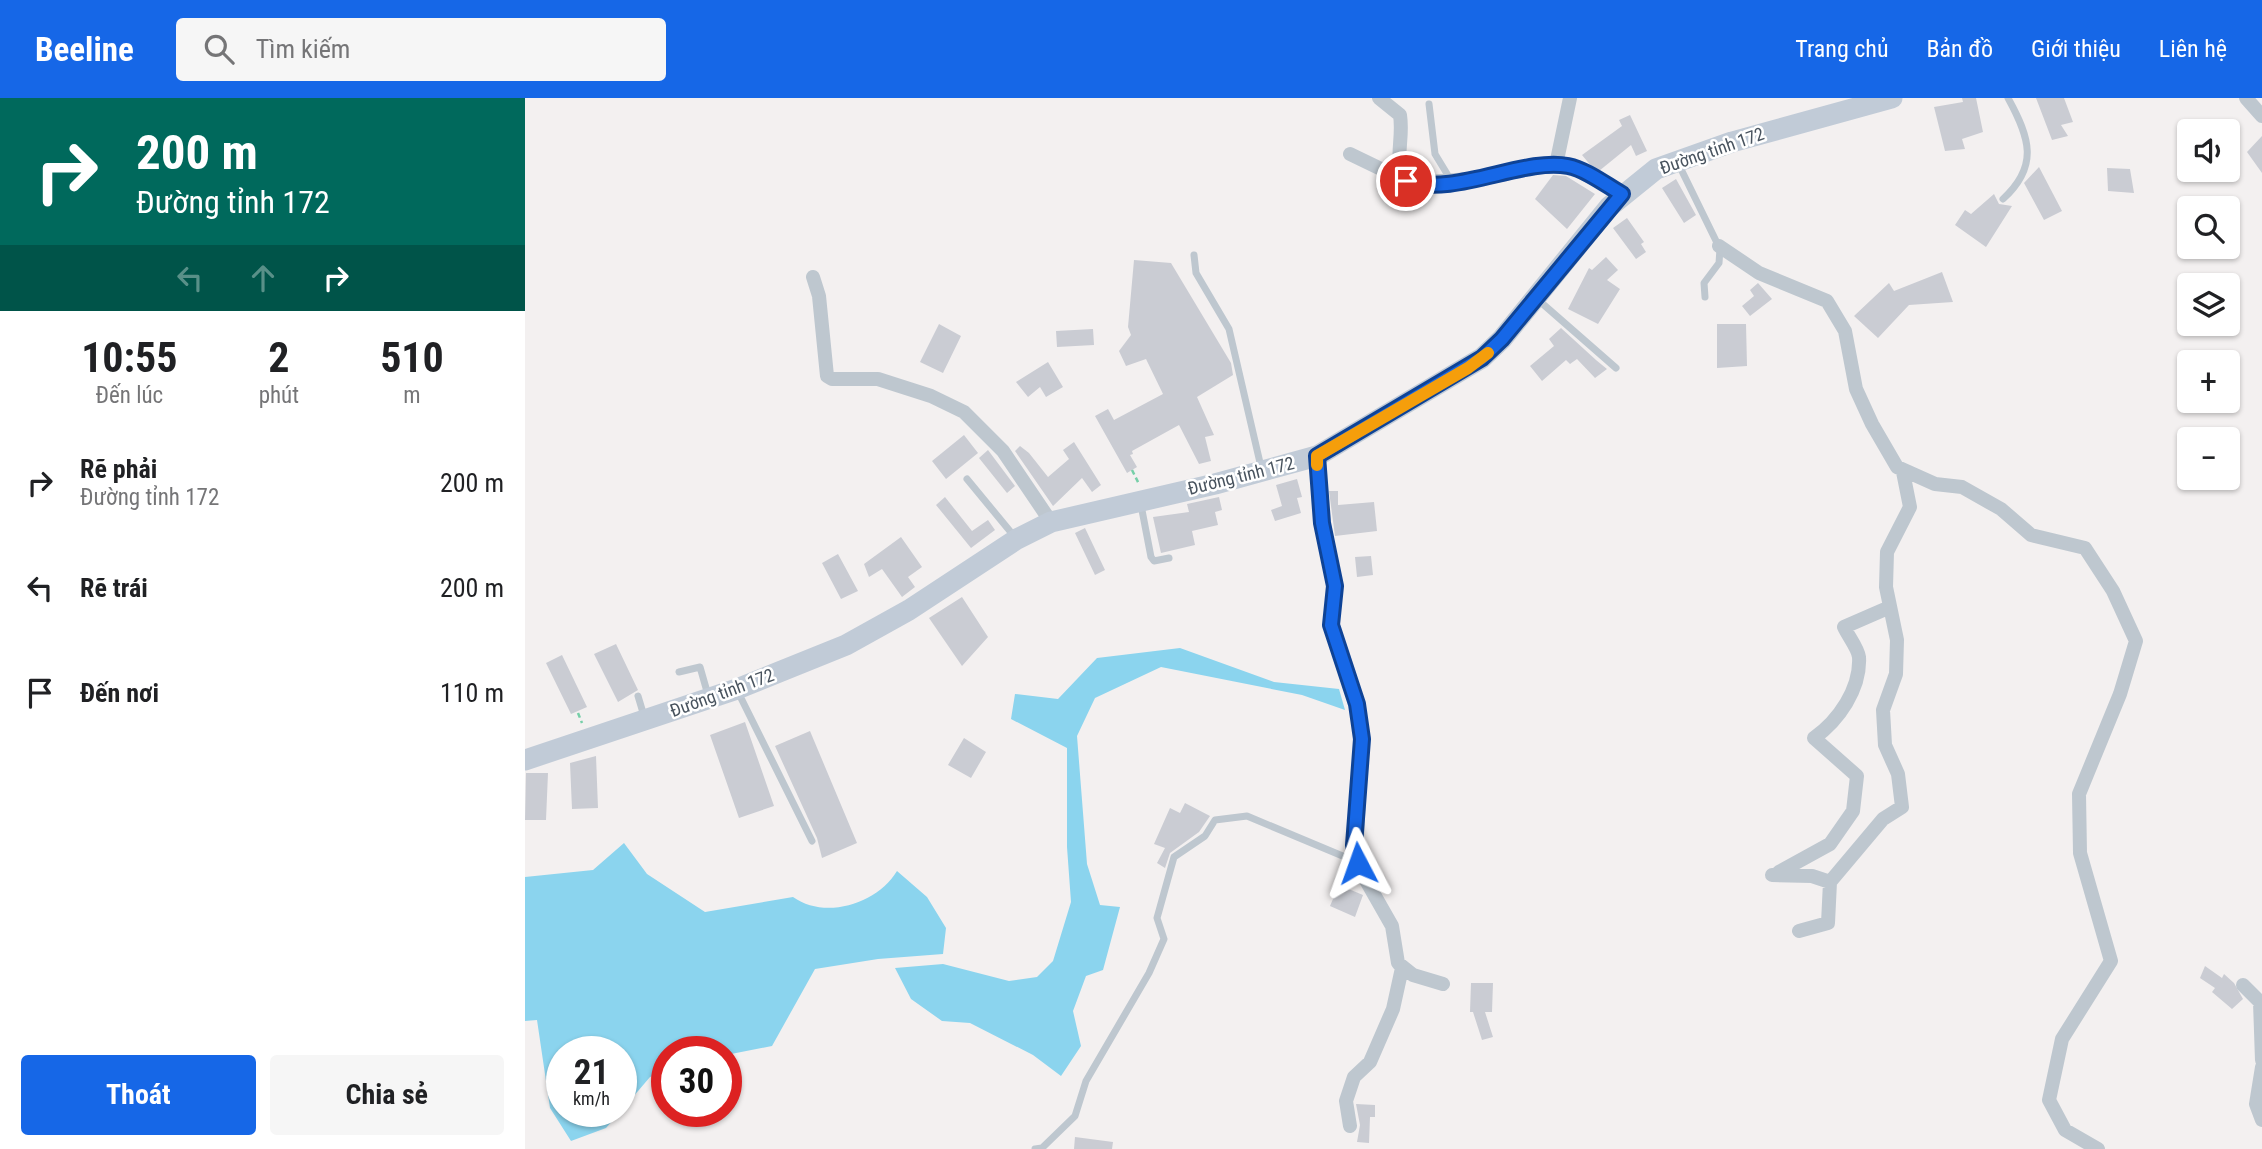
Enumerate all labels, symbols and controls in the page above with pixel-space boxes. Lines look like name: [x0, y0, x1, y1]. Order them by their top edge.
search box: [176, 18, 666, 81]
text: Beeline: [35, 30, 134, 69]
icon: search: [200, 30, 238, 68]
text: Tìm kiếm: [256, 34, 350, 64]
text: Trang chủ: [1795, 35, 1889, 63]
text: Bản đồ: [1927, 35, 1993, 63]
text: Giới thiệu: [2031, 35, 2121, 63]
text: Liên hệ: [2159, 35, 2227, 63]
map controls: [2177, 119, 2240, 490]
button: sound: [2177, 119, 2240, 182]
street label: Đường tỉnh 172: [1657, 123, 1767, 178]
text: 200 m: [136, 124, 258, 181]
icon: right: [21, 126, 112, 217]
pin: [1376, 151, 1436, 211]
icon: arrive: [1387, 162, 1425, 200]
text: Đường tỉnh 172: [136, 183, 330, 221]
button: search: [2177, 196, 2240, 259]
icon: left: [171, 259, 209, 297]
icon: ahead: [244, 259, 282, 297]
icon: right: [317, 259, 355, 297]
button: layers: [2177, 273, 2240, 336]
text: 10:55: [81, 333, 178, 382]
text: 2: [268, 333, 289, 382]
text: 510: [380, 333, 444, 382]
button: +: [2177, 350, 2240, 413]
text: Đến lúc: [95, 382, 163, 409]
text: phút: [259, 382, 299, 409]
text: m: [403, 382, 421, 409]
button: −: [2177, 427, 2240, 490]
street label: Đường tỉnh 172: [1185, 452, 1296, 499]
text: Rẽ phải: [80, 454, 157, 484]
icon: right: [21, 464, 59, 502]
text: 200 m: [440, 468, 504, 498]
text: Đường tỉnh 172: [80, 484, 219, 511]
icon: left: [21, 569, 59, 607]
text: Rẽ trái: [80, 573, 148, 603]
text: 200 m: [440, 573, 504, 603]
street label: Đường tỉnh 172: [667, 664, 777, 721]
icon: arrive: [21, 674, 59, 712]
text: Đến nơi: [80, 678, 159, 708]
text: 110 m: [440, 678, 504, 708]
position arrow: [1321, 826, 1395, 900]
speed limit sign: 30: [651, 1036, 742, 1127]
text: 21: [574, 1052, 609, 1093]
button: Thoát: [21, 1055, 256, 1135]
button: Chia sẻ: [270, 1055, 504, 1135]
text: km/h: [573, 1088, 610, 1109]

